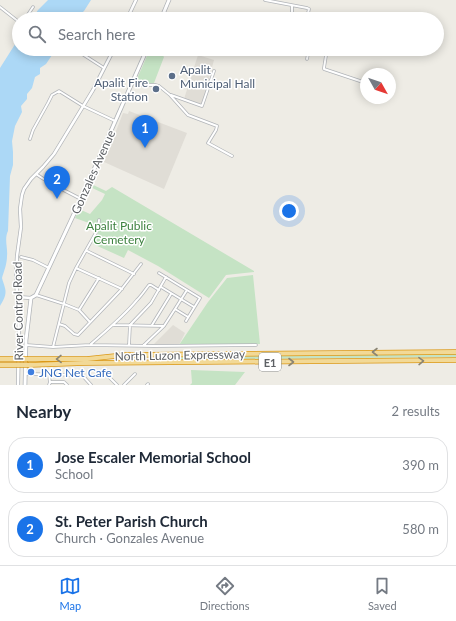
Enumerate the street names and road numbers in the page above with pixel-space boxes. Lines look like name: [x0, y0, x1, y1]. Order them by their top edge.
street label: Gonzales Avenue: [68, 128, 118, 216]
street label: River Control Road: [10, 261, 26, 361]
street label: North Luzon Expressway: [115, 346, 246, 364]
road number: E1: [259, 353, 281, 371]

